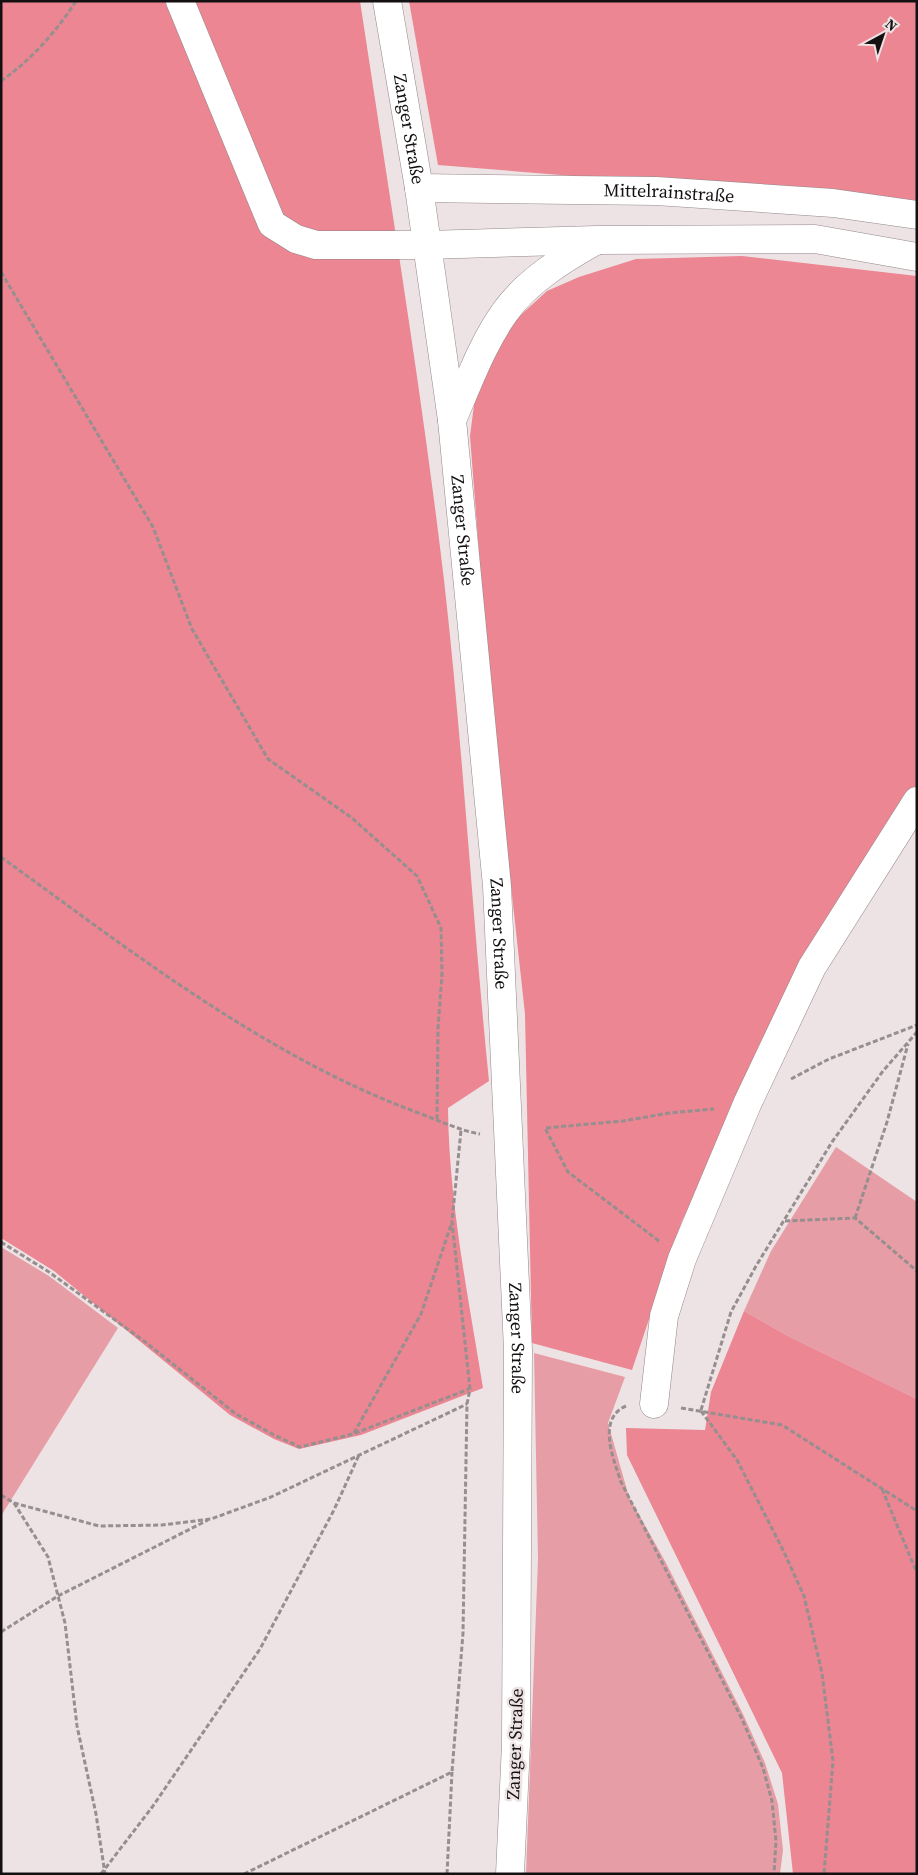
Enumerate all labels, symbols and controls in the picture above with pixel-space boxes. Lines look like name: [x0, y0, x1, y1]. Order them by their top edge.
north arrow: [858, 10, 908, 60]
text: N: [881, 14, 902, 36]
street label: Zanger Straße: [388, 72, 431, 186]
street label: Mittelrainstraße: [603, 177, 735, 208]
street label: Zanger Straße: [445, 474, 481, 587]
street label: Zanger Straße: [484, 877, 515, 990]
street label: Zanger Straße: [503, 1282, 531, 1394]
street label: Zanger Straße: [500, 1688, 529, 1800]

